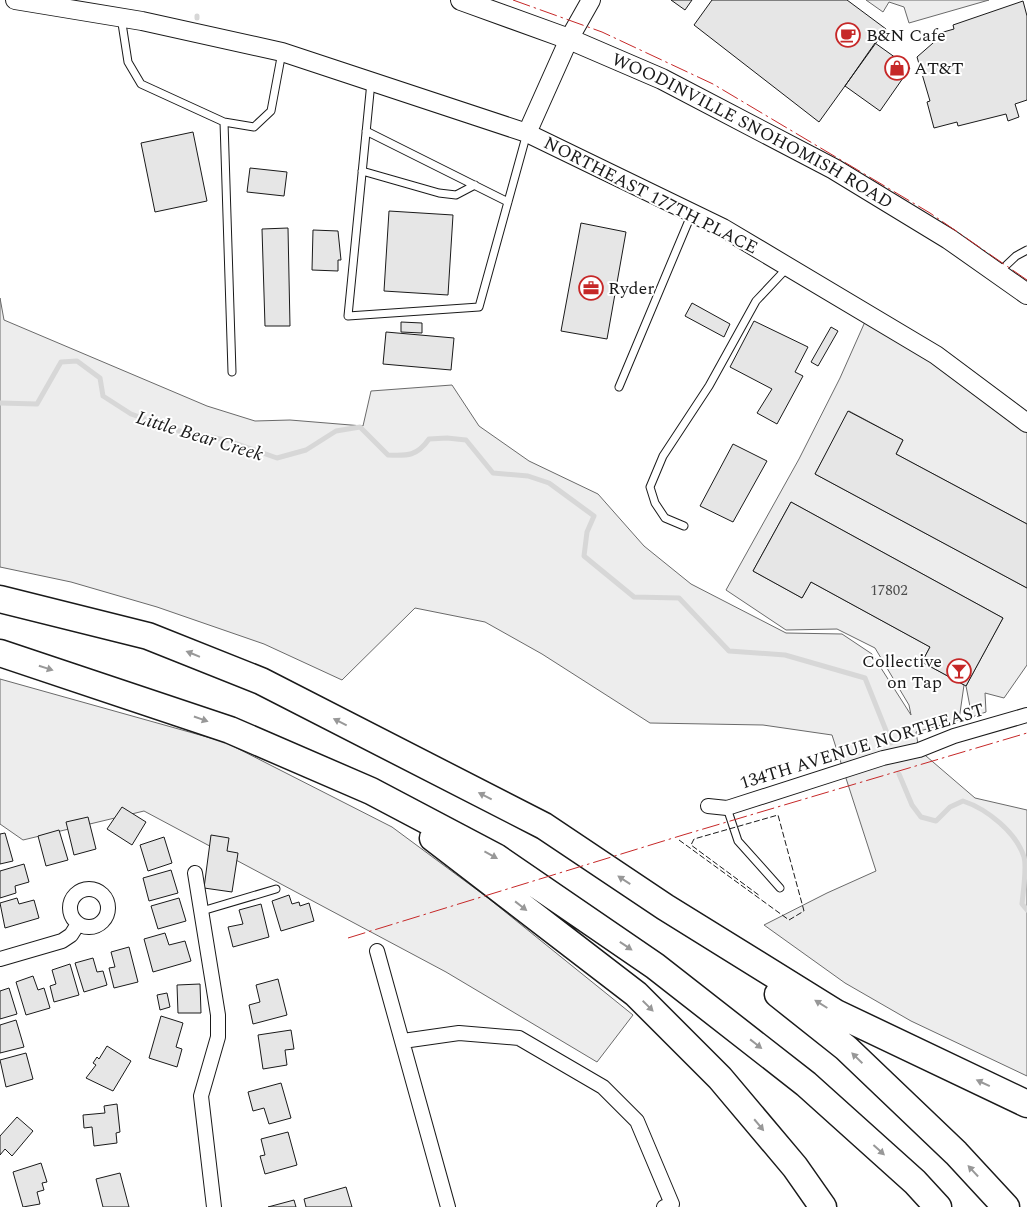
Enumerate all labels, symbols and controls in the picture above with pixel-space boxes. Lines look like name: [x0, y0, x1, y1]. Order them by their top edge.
cafe icon: B&N Cafe: [835, 22, 861, 48]
place label: B&N Cafe: [866, 22, 946, 49]
street label: WOODINVILLE SNOHOMISH ROAD: [607, 46, 898, 216]
shop icon: AT&T: [884, 55, 910, 81]
place label: AT&T: [914, 55, 964, 82]
street label: NORTHEAST 177TH PLACE: [539, 130, 763, 261]
office icon: Ryder: [578, 275, 604, 301]
place label: Ryder: [608, 275, 654, 302]
water label: Little Bear Creek: [132, 403, 267, 470]
house number: 17802: [870, 579, 908, 602]
place label: Collective on Tap: [862, 648, 942, 696]
one-way arrow: [185, 650, 200, 658]
bar icon: Collective on Tap: [946, 658, 972, 684]
one-way arrow: [39, 665, 54, 672]
street label: 134TH AVENUE NORTHEAST: [737, 696, 988, 797]
one-way arrow: [193, 716, 208, 723]
one-way arrow: [333, 718, 348, 726]
one-way arrow: [478, 792, 492, 800]
one-way arrow: [484, 851, 499, 859]
one-way arrow: [617, 875, 631, 884]
one-way arrow: [514, 900, 527, 911]
one-way arrow: [619, 941, 633, 951]
one-way arrow: [815, 999, 828, 1009]
one-way arrow: [642, 1000, 654, 1012]
one-way arrow: [749, 1039, 762, 1049]
one-way arrow: [851, 1052, 863, 1064]
one-way arrow: [976, 1079, 990, 1087]
one-way arrow: [754, 1118, 765, 1131]
one-way arrow: [872, 1144, 884, 1156]
one-way arrow: [967, 1166, 979, 1178]

